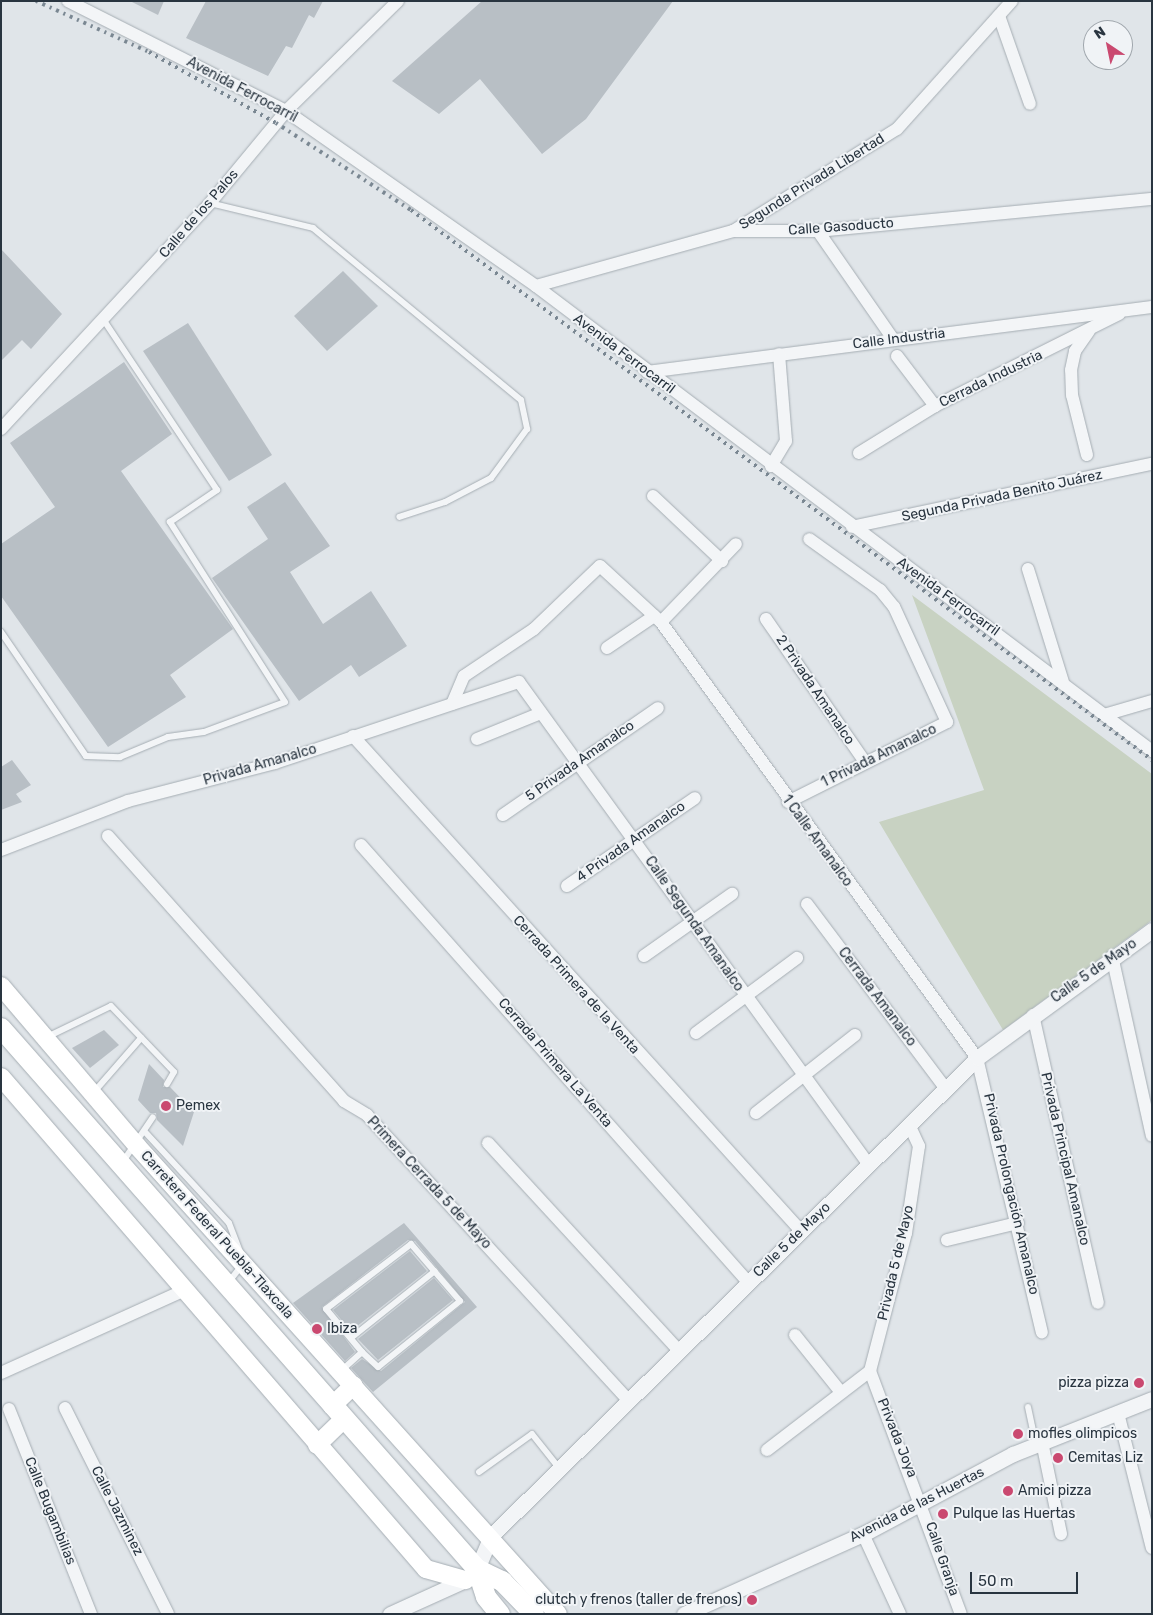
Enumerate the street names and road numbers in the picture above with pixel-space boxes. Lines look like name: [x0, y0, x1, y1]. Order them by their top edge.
street label: Avenida Ferrocarril: [184, 54, 300, 126]
street label: Segunda Privada Libertad: [736, 130, 888, 234]
street label: Calle de los Palos: [156, 166, 242, 262]
street label: Calle Gasoducto: [788, 215, 894, 239]
street label: Avenida Ferrocarril: [570, 310, 678, 398]
street label: Calle Industria: [852, 325, 946, 353]
street label: Cerrada Industria: [937, 347, 1045, 411]
street label: Segunda Privada Benito Juárez: [900, 466, 1104, 526]
street label: Avenida Ferrocarril: [893, 554, 1003, 640]
street label: 2 Privada Amanalco: [772, 632, 858, 748]
street label: 5 Privada Amanalco: [522, 717, 638, 805]
street label: 1 Privada Amanalco: [818, 721, 940, 791]
street label: Privada Amanalco: [201, 741, 319, 789]
street label: 1 Calle Amanalco: [778, 792, 856, 890]
street label: 4 Privada Amanalco: [573, 798, 689, 886]
street label: Calle Segunda Amanalco: [641, 853, 747, 995]
street label: Cerrada Primera de la Venta: [509, 912, 643, 1058]
street label: Calle 5 de Mayo: [1048, 935, 1140, 1007]
street label: Cerrada Amanalco: [834, 944, 920, 1050]
street label: Cerrada Primera La Venta: [494, 995, 616, 1131]
street label: Privada Principal Amanalco: [1037, 1071, 1093, 1247]
street label: Privada Prolongación Amanalco: [980, 1091, 1042, 1297]
street label: Primera Cerrada 5 de Mayo: [363, 1113, 495, 1253]
street label: Carretera Federal Puebla-Tlaxcala: [137, 1148, 297, 1322]
street label: Calle 5 de Mayo: [750, 1199, 834, 1281]
street label: Privada 5 de Mayo: [875, 1204, 917, 1322]
street label: Privada Joya: [873, 1396, 921, 1480]
street label: Calle Bugambilias: [21, 1455, 79, 1567]
street label: Calle Jazminez: [87, 1463, 147, 1559]
street label: Avenida de las Huertas: [847, 1464, 987, 1546]
street label: Calle Granja: [921, 1520, 963, 1598]

